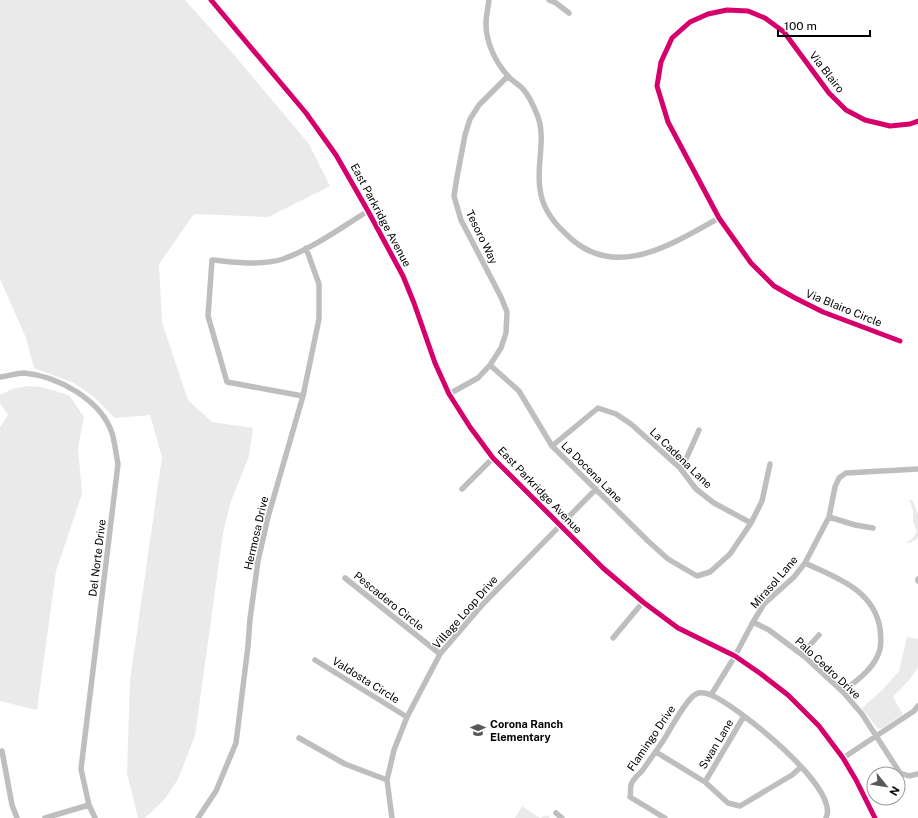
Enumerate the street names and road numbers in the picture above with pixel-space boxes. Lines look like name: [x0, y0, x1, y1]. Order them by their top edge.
street label: Via Blairo: [807, 49, 847, 95]
street label: East Parkridge Avenue: [349, 161, 413, 269]
street label: Tesoro Way: [464, 208, 500, 266]
street label: Via Blairo Circle: [804, 287, 884, 329]
street label: La Cadena Lane: [648, 425, 714, 491]
street label: La Docena Lane: [559, 439, 625, 505]
street label: East Parkridge Avenue: [496, 444, 584, 536]
street label: Hermosa Drive: [242, 495, 270, 571]
street label: Del Norte Drive: [86, 519, 108, 597]
street label: Mirasol Lane: [748, 553, 800, 611]
street label: Pescadero Circle: [352, 569, 426, 633]
street label: Village Loop Drive: [430, 573, 500, 651]
street label: Palo Cedro Drive: [793, 635, 863, 701]
street label: Valdosta Circle: [330, 655, 402, 705]
street label: Flamingo Drive: [625, 703, 677, 773]
street label: Swan Lane: [696, 717, 736, 771]

